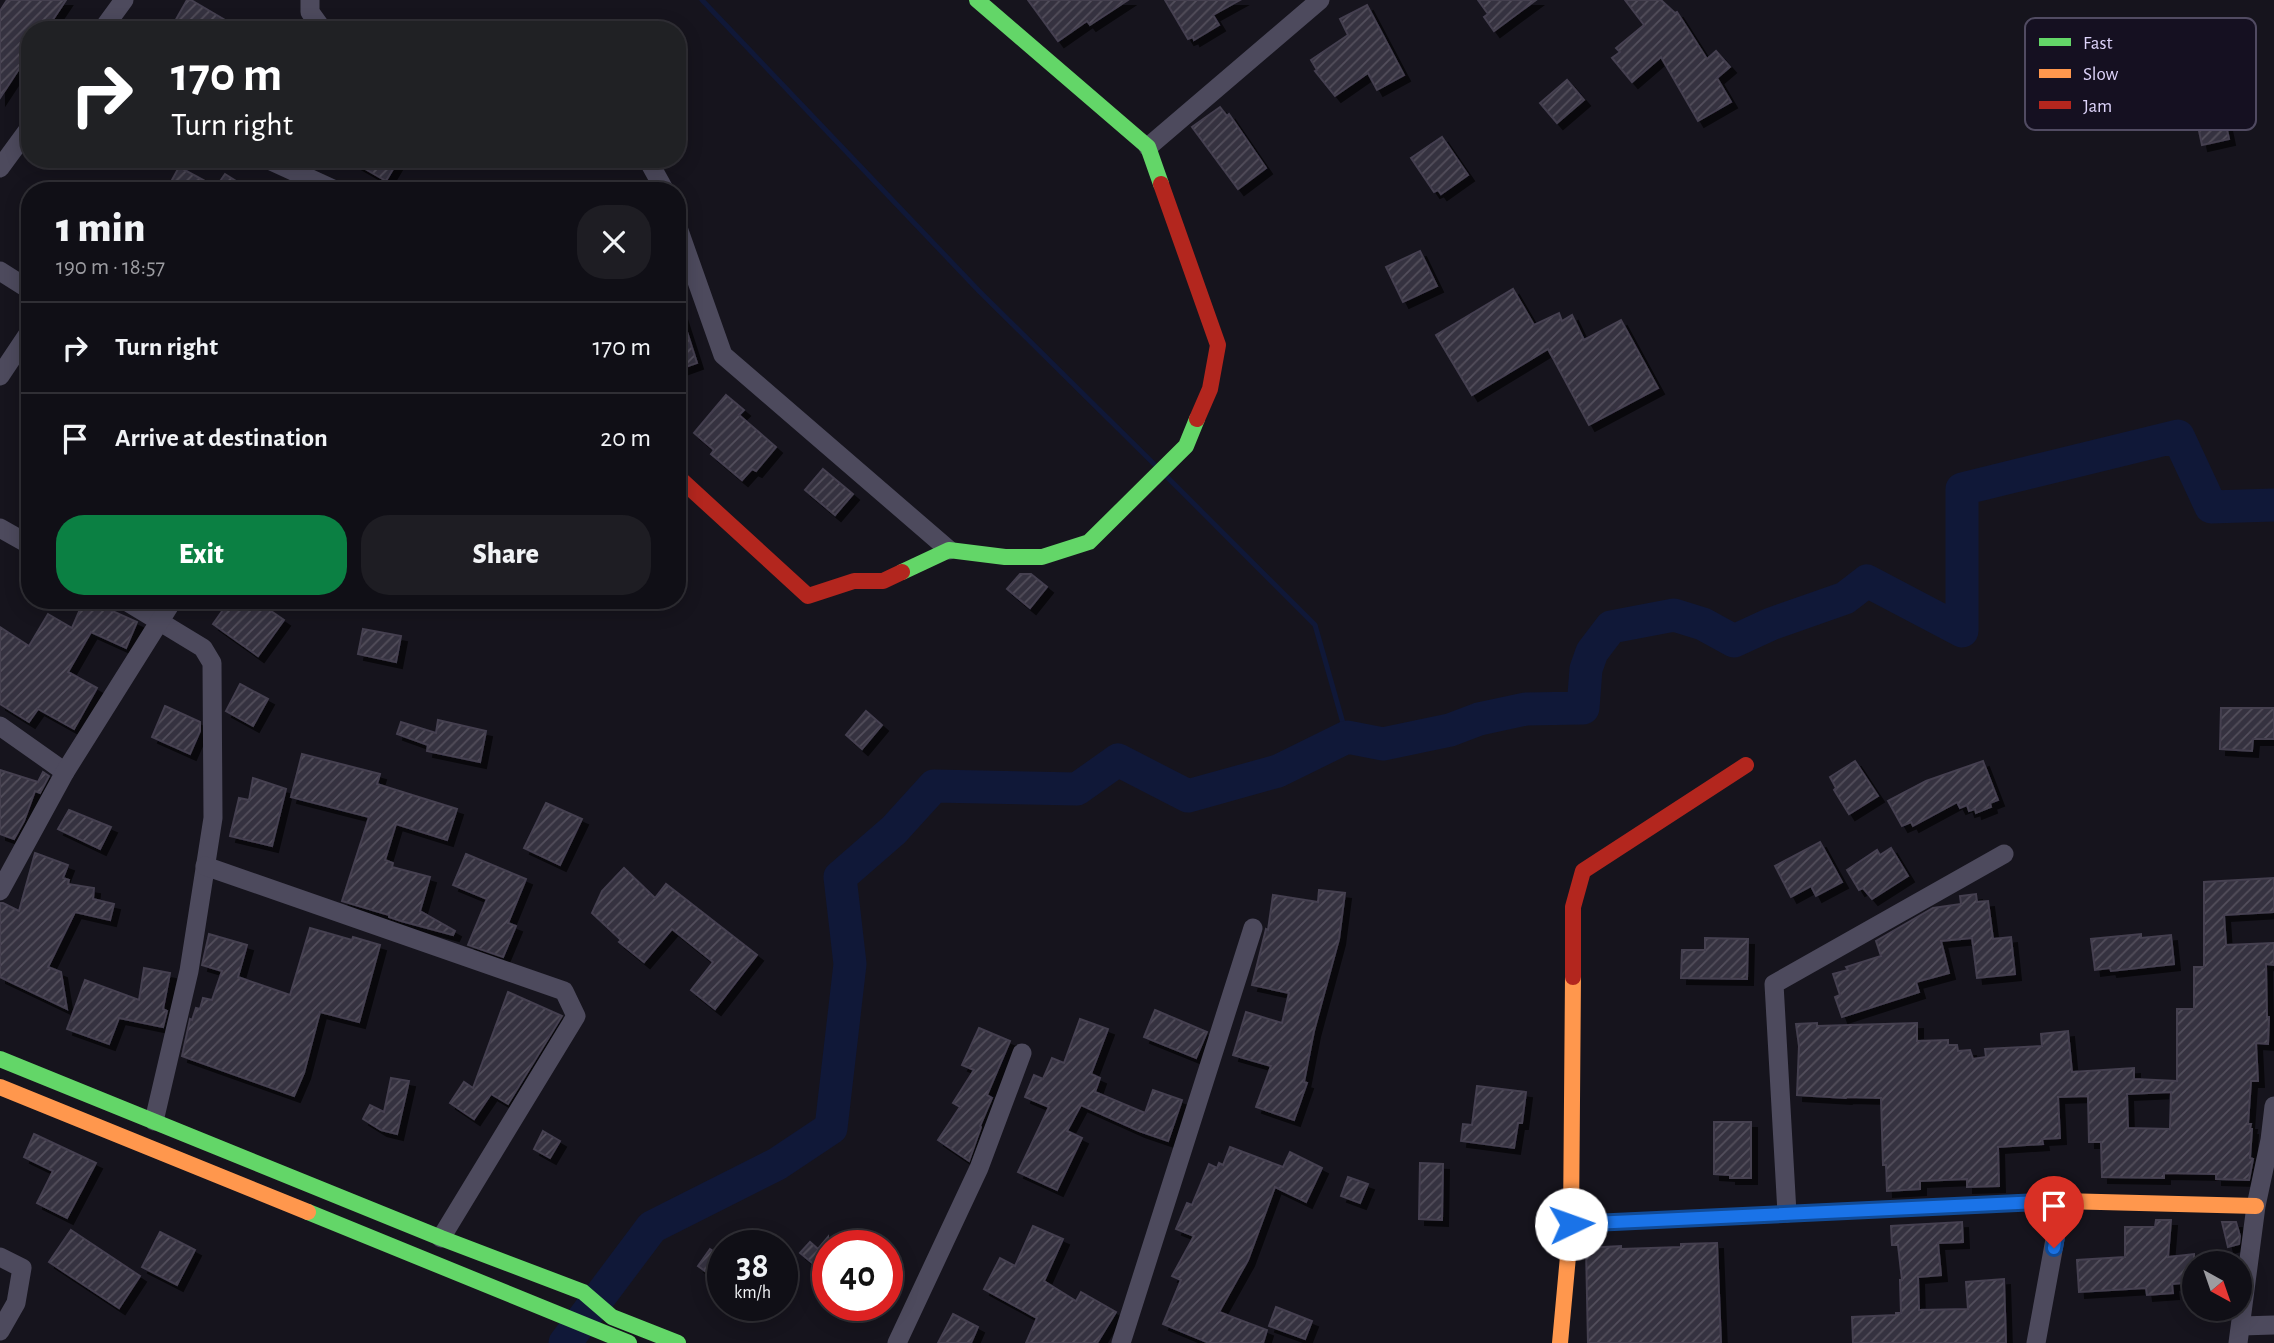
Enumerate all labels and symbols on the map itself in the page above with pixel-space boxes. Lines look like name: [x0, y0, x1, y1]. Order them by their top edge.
legend: [2025, 18, 2256, 130]
text: Fast: [2083, 34, 2113, 53]
text: Slow: [2083, 65, 2119, 84]
text: Jam: [2083, 97, 2112, 116]
pin: [2024, 1176, 2084, 1248]
position arrow: [1534, 1187, 1608, 1261]
speed limit sign: 40: [812, 1230, 903, 1321]
north arrow: [2182, 1251, 2252, 1321]

